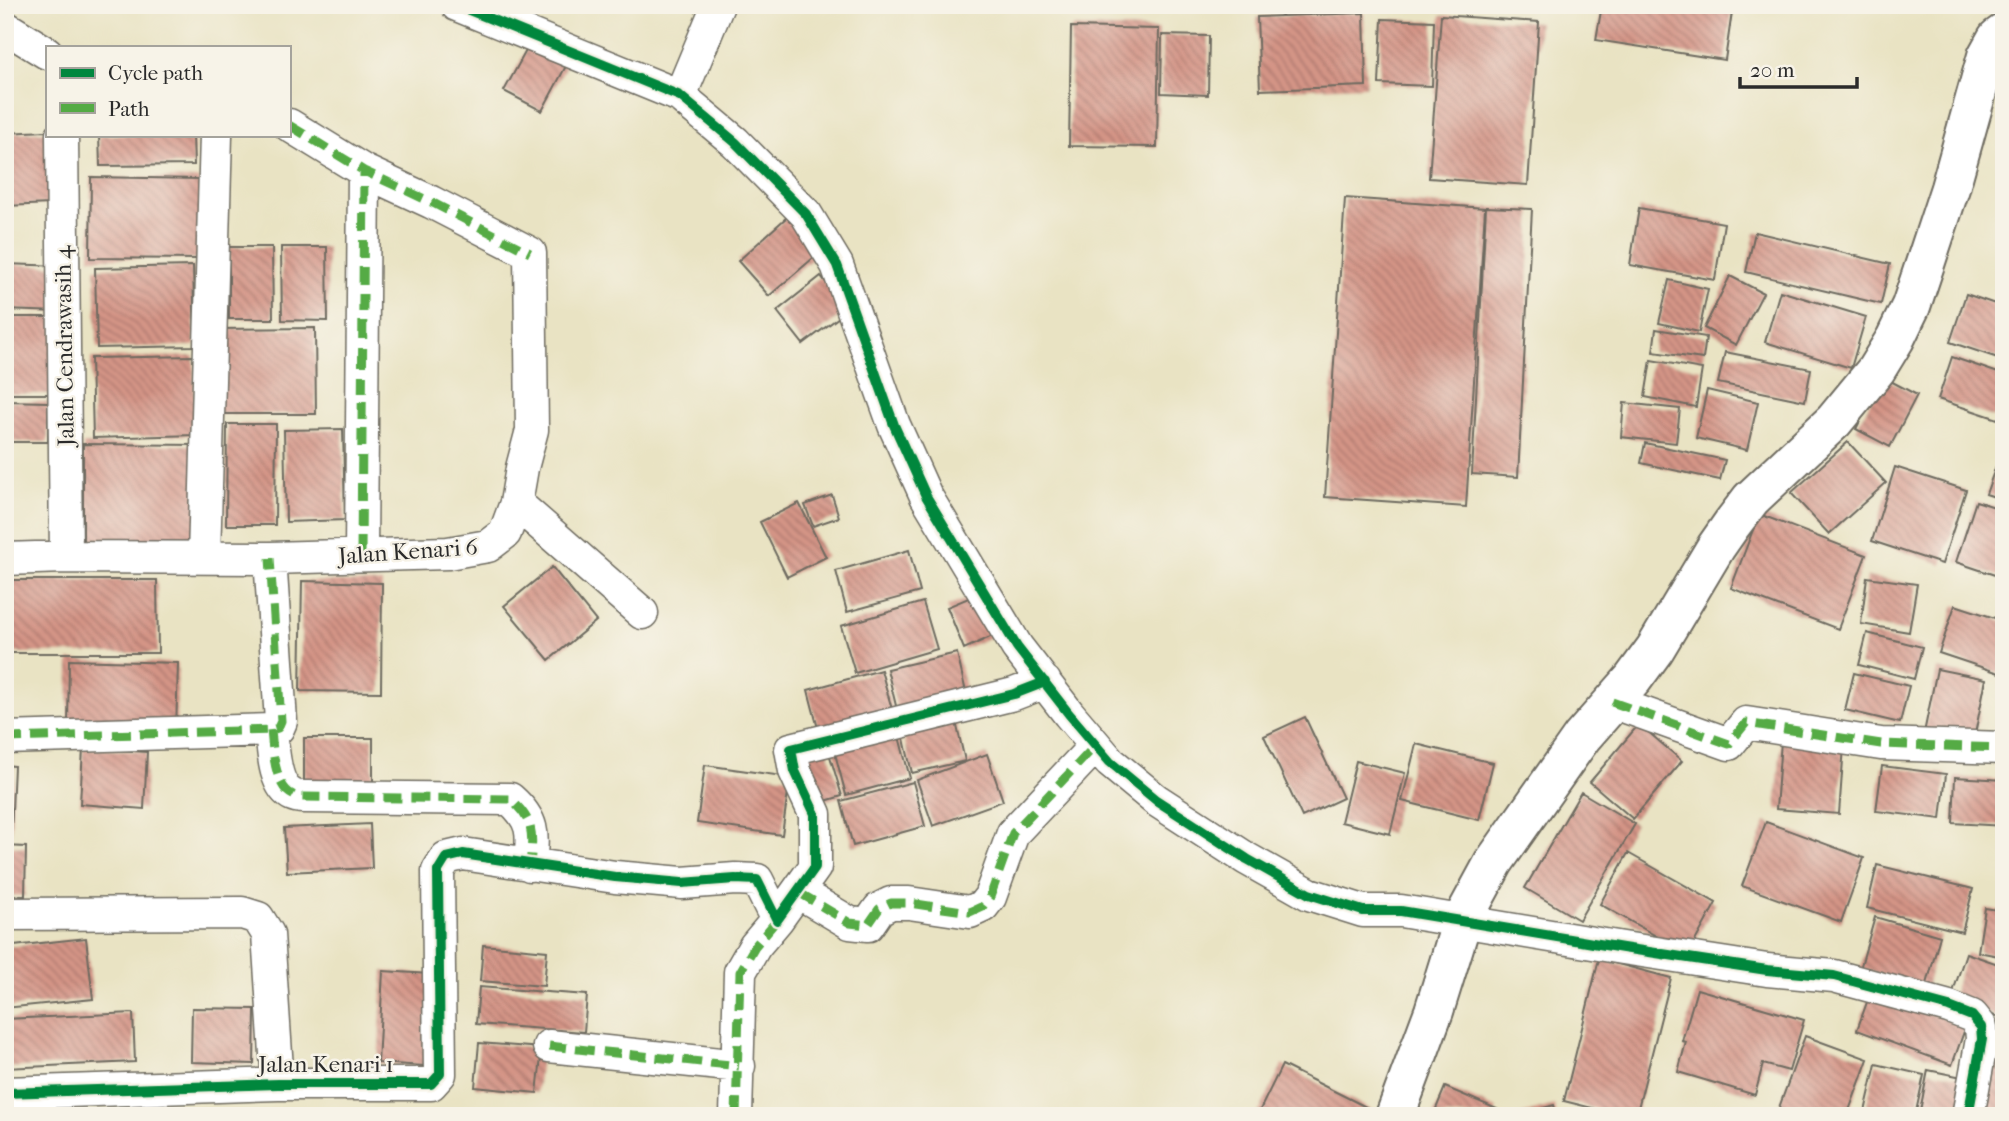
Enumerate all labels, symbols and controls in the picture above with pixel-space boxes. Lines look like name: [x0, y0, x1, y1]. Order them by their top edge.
legend: [46, 46, 290, 136]
scale bar: [1740, 46, 1857, 90]
text: 20 m: [1750, 58, 1795, 82]
text: Cycle path: [108, 61, 203, 85]
text: Path: [108, 97, 150, 121]
street label: Jalan Cendrawasih 4: [49, 244, 80, 449]
street label: Jalan Kenari 6: [335, 533, 479, 570]
street label: Jalan Kenari 1: [256, 1051, 394, 1078]

